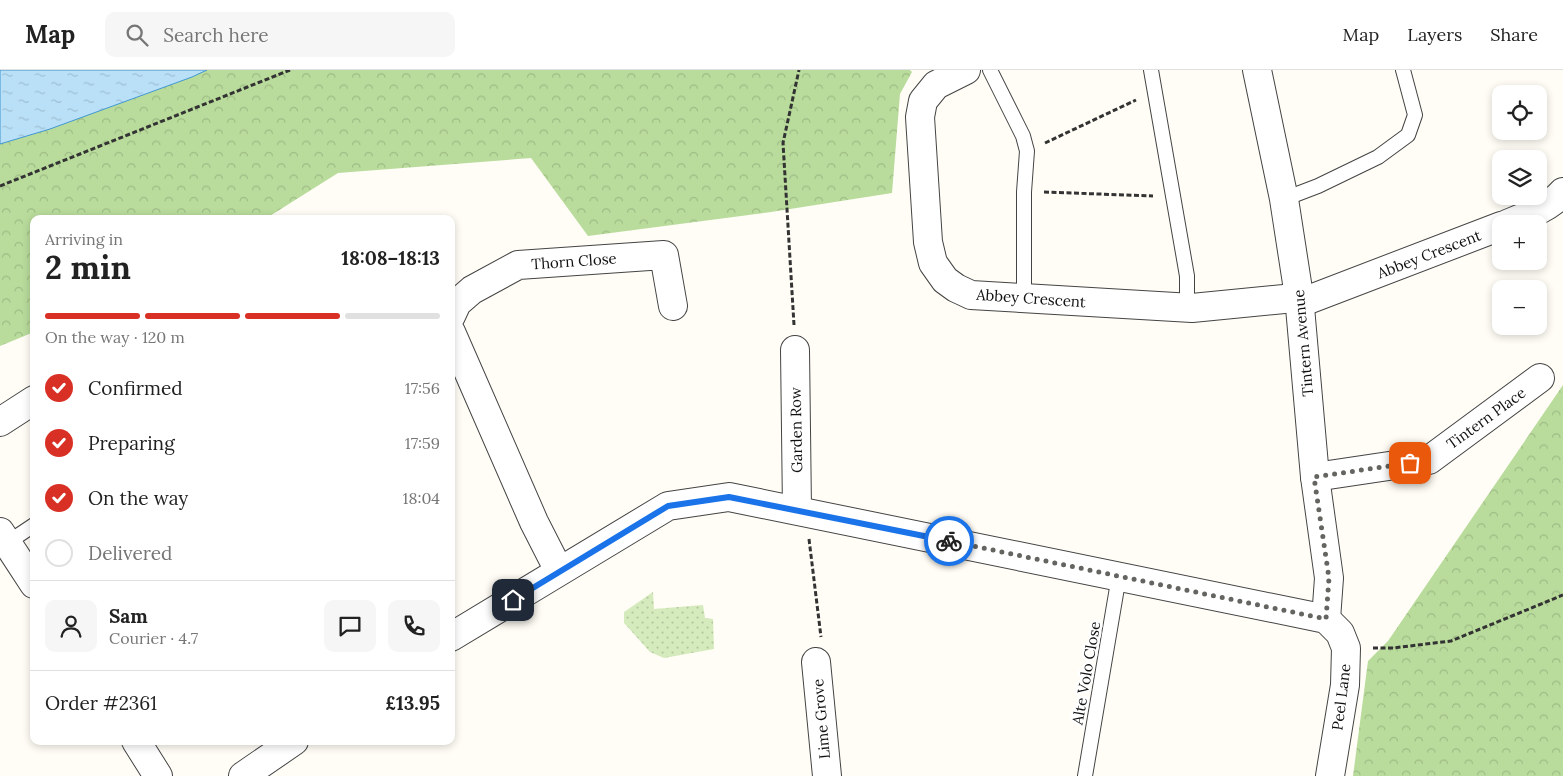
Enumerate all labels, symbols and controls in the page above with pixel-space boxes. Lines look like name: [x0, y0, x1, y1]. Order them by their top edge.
search box: [105, 12, 455, 57]
text: Map: [25, 19, 75, 50]
icon: search: [123, 21, 151, 49]
text: Search here: [163, 23, 269, 47]
text: Map: [1343, 23, 1379, 46]
text: Layers: [1407, 23, 1462, 46]
text: Share: [1490, 23, 1538, 46]
map controls: [1492, 85, 1547, 335]
button: locate: [1492, 85, 1547, 140]
button: layers: [1492, 150, 1547, 205]
button: +: [1492, 215, 1547, 270]
street label: Abbey Crescent: [1374, 225, 1484, 283]
text: Arriving in: [45, 229, 123, 249]
text: 18:08–18:13: [341, 246, 440, 270]
text: 2 min: [45, 247, 131, 288]
street label: Thorn Close: [531, 249, 617, 273]
button: −: [1492, 280, 1547, 335]
street label: Abbey Crescent: [975, 285, 1086, 311]
street label: Tintern Avenue: [1289, 289, 1317, 397]
text: On the way · 120 m: [45, 327, 185, 347]
icon: check: [45, 374, 73, 402]
text: Confirmed: [88, 376, 183, 400]
text: 17:56: [405, 378, 440, 398]
street label: Tintern Place: [1443, 383, 1529, 453]
street label: Garden Row: [786, 387, 806, 473]
icon: check: [45, 429, 73, 457]
text: Preparing: [88, 431, 175, 455]
text: 17:59: [405, 433, 440, 453]
pin: [1389, 442, 1431, 484]
icon: bag: [1396, 449, 1424, 477]
icon: check: [45, 484, 73, 512]
text: On the way: [88, 486, 188, 510]
text: 18:04: [403, 488, 440, 508]
courier: [924, 516, 974, 566]
icon: bike: [935, 527, 963, 555]
text: Delivered: [88, 541, 172, 565]
pin: [492, 579, 534, 621]
icon: home: [499, 586, 527, 614]
button: person: [45, 600, 97, 652]
button: chat: [324, 600, 376, 652]
button: phone: [388, 600, 440, 652]
text: Sam: [109, 604, 148, 628]
street label: Alte Volo Close: [1067, 620, 1104, 727]
text: Courier · 4.7: [109, 628, 198, 648]
street label: Peel Lane: [1327, 663, 1355, 731]
street label: Lime Grove: [808, 678, 834, 760]
text: Order #2361: [45, 691, 157, 715]
text: £13.95: [385, 691, 440, 715]

